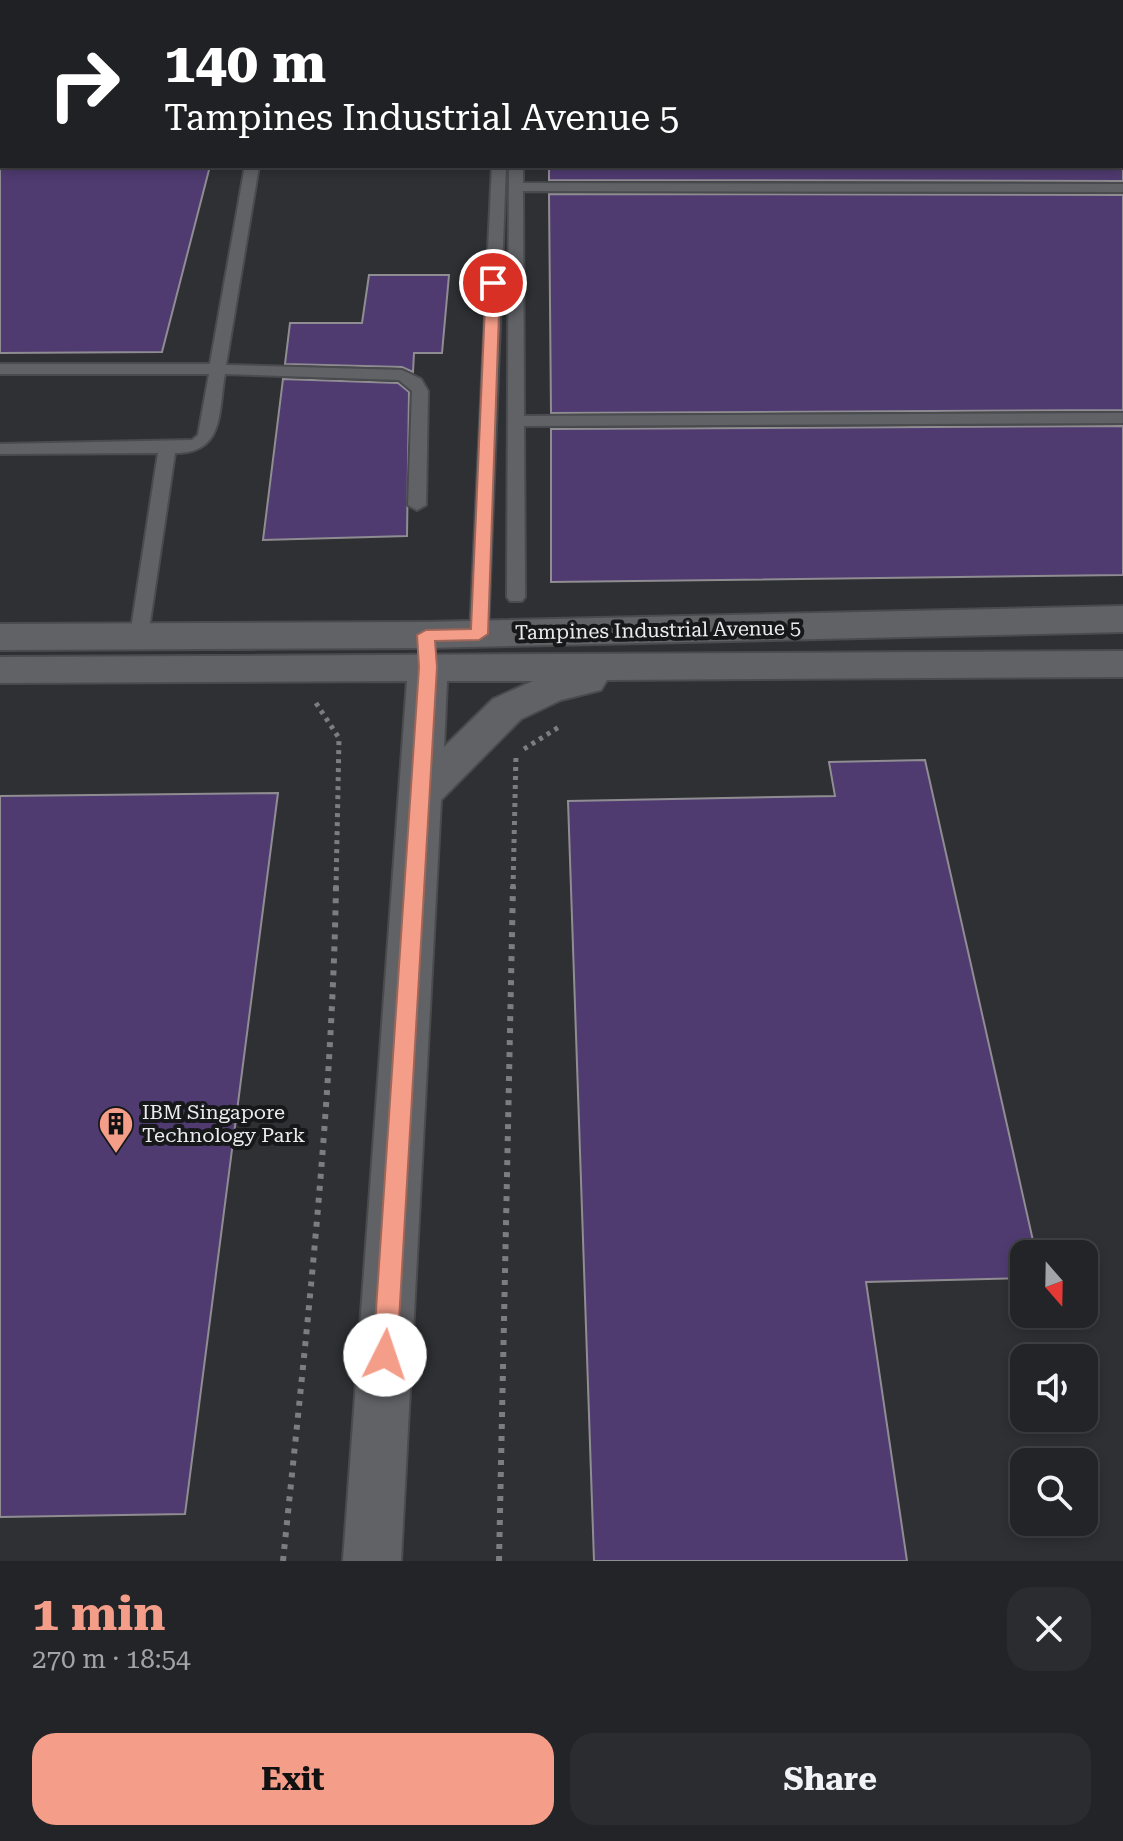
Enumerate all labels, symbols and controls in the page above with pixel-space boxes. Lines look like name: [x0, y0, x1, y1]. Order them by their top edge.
text: 140 m: [164, 30, 326, 96]
icon: right: [32, 32, 136, 136]
text: Tampines Industrial Avenue 5: [164, 97, 679, 139]
pin: [459, 249, 527, 317]
icon: arrive: [471, 261, 515, 305]
street label: Tampines Industrial Avenue 5: [515, 616, 801, 644]
place label: IBM Singapore Technology Park: [142, 1100, 306, 1147]
building icon: IBM Singapore Technology Park: [97, 1105, 135, 1155]
north arrow: [1010, 1240, 1098, 1328]
map controls: [1010, 1240, 1098, 1536]
position arrow: [343, 1313, 427, 1397]
button: sound: [1010, 1344, 1098, 1432]
button: search: [1010, 1448, 1098, 1536]
text: 1 min: [32, 1586, 165, 1642]
button: close: [1007, 1587, 1091, 1671]
text: 270 m · 18:54: [32, 1644, 191, 1674]
button: Exit: [32, 1733, 554, 1825]
button: Share: [570, 1733, 1091, 1825]

